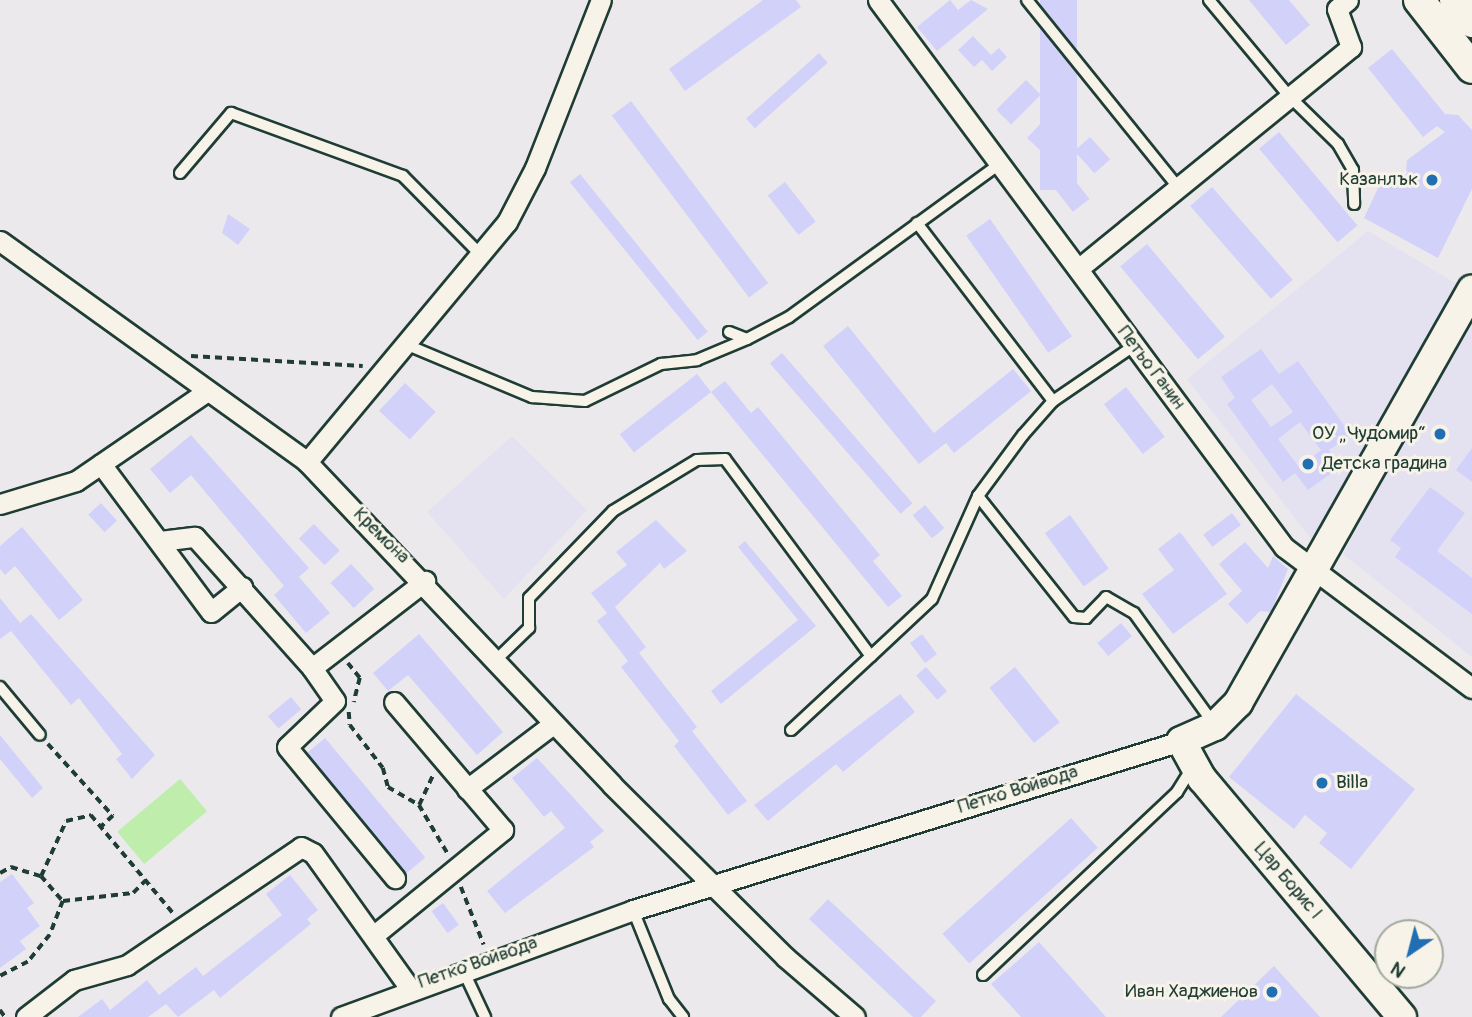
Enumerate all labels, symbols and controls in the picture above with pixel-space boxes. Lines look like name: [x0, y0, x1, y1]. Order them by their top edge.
place label: Казанлък: [1339, 169, 1418, 191]
marker: Казанлък: [1424, 172, 1440, 188]
street label: Петьо Ганин: [1112, 322, 1190, 414]
place label: ОУ „Чудомир“: [1312, 423, 1426, 445]
marker: ОУ „Чудомир“: [1432, 426, 1448, 442]
place label: Детска градина: [1322, 453, 1447, 475]
marker: Детска градина: [1300, 456, 1316, 472]
street label: Кремона: [348, 503, 414, 569]
street label: Петко Войвода: [955, 761, 1081, 819]
place label: Billa: [1336, 772, 1368, 794]
marker: Billa: [1314, 775, 1330, 791]
street label: Цар Борис I: [1249, 838, 1327, 924]
north arrow: [1374, 919, 1444, 989]
street label: Петко Войвода: [416, 932, 540, 994]
text: N: [1386, 956, 1410, 983]
place label: Иван Хаджиенов: [1125, 981, 1258, 1003]
marker: Иван Хаджиенов: [1264, 984, 1280, 1000]

